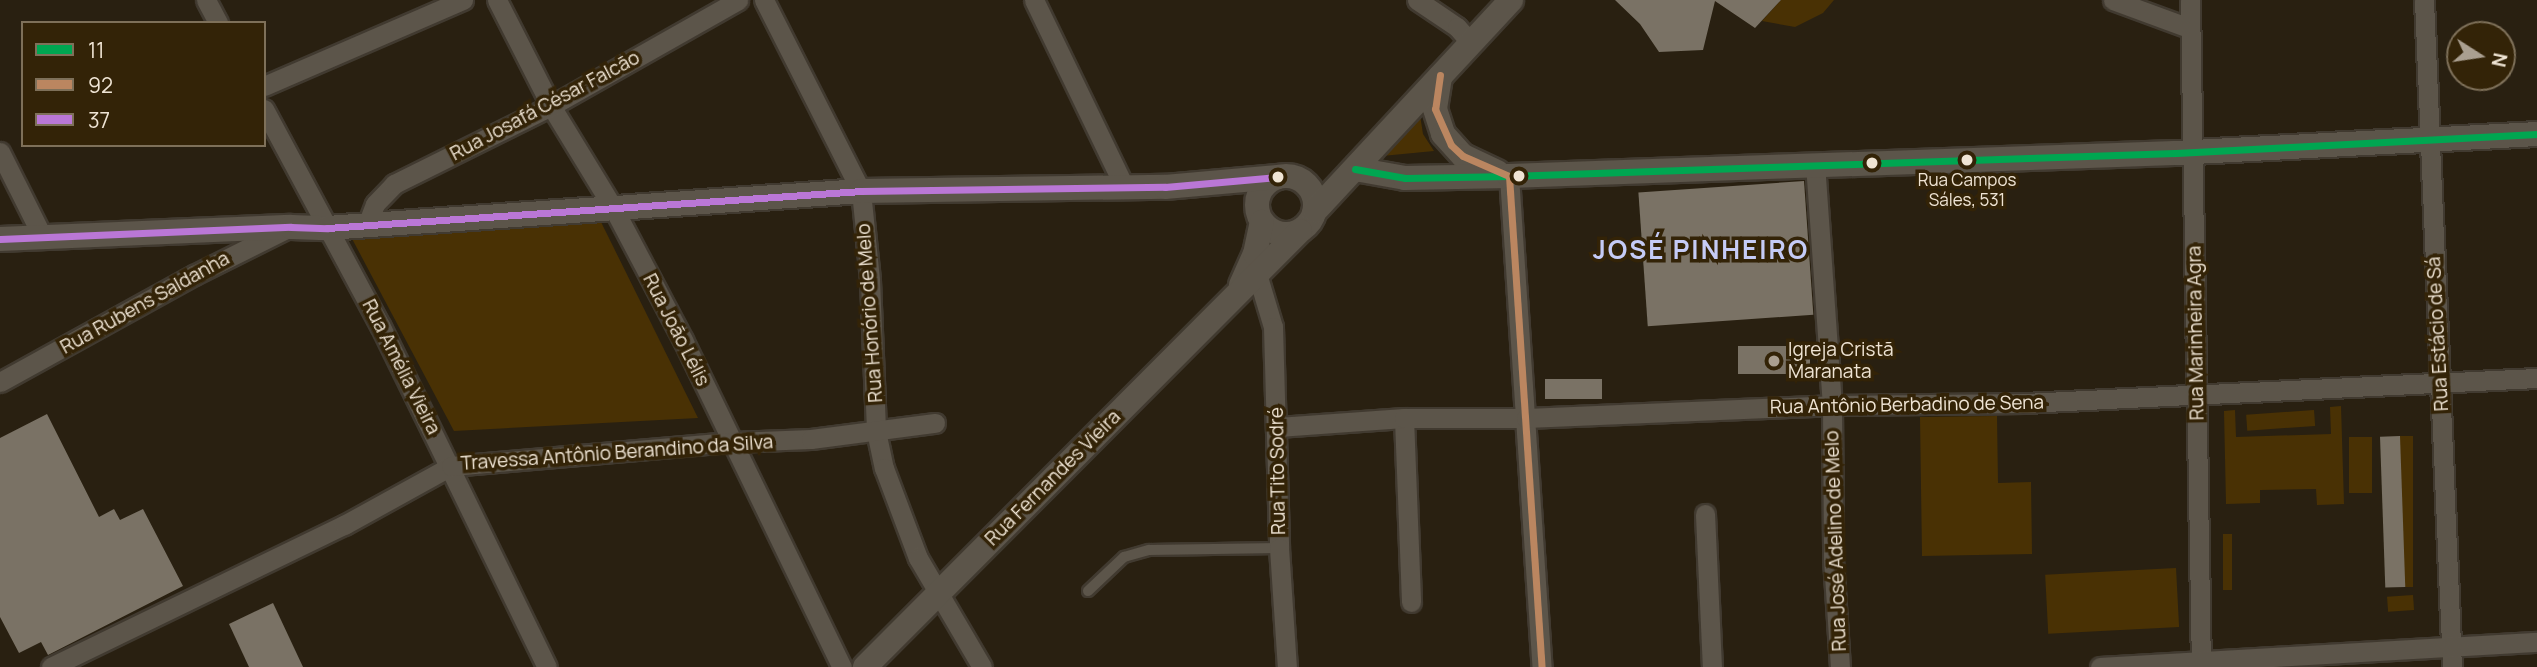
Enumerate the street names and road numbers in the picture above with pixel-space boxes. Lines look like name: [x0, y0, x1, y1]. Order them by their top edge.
street label: Rua Josafá César Falcão: [446, 46, 644, 166]
street label: Rua Honório de Melo: [852, 223, 888, 403]
street label: Rua Marinheira Agra: [2183, 245, 2209, 421]
street label: Rua Rubens Saldanha: [57, 247, 233, 359]
street label: Rua Estácio de Sá: [2423, 256, 2453, 412]
street label: Rua João Lélis: [638, 270, 714, 390]
street label: Rua Amélia Vieira: [357, 296, 445, 438]
street label: Rua Antônio Berbadino de Sena: [1770, 391, 2044, 419]
street label: Rua Fernandes Vieira: [981, 406, 1125, 550]
street label: Rua Tito Sodré: [1265, 407, 1291, 535]
street label: Rua José Adelino de Melo: [1821, 430, 1851, 652]
street label: Travessa Antônio Berandino da Silva: [460, 431, 774, 475]

